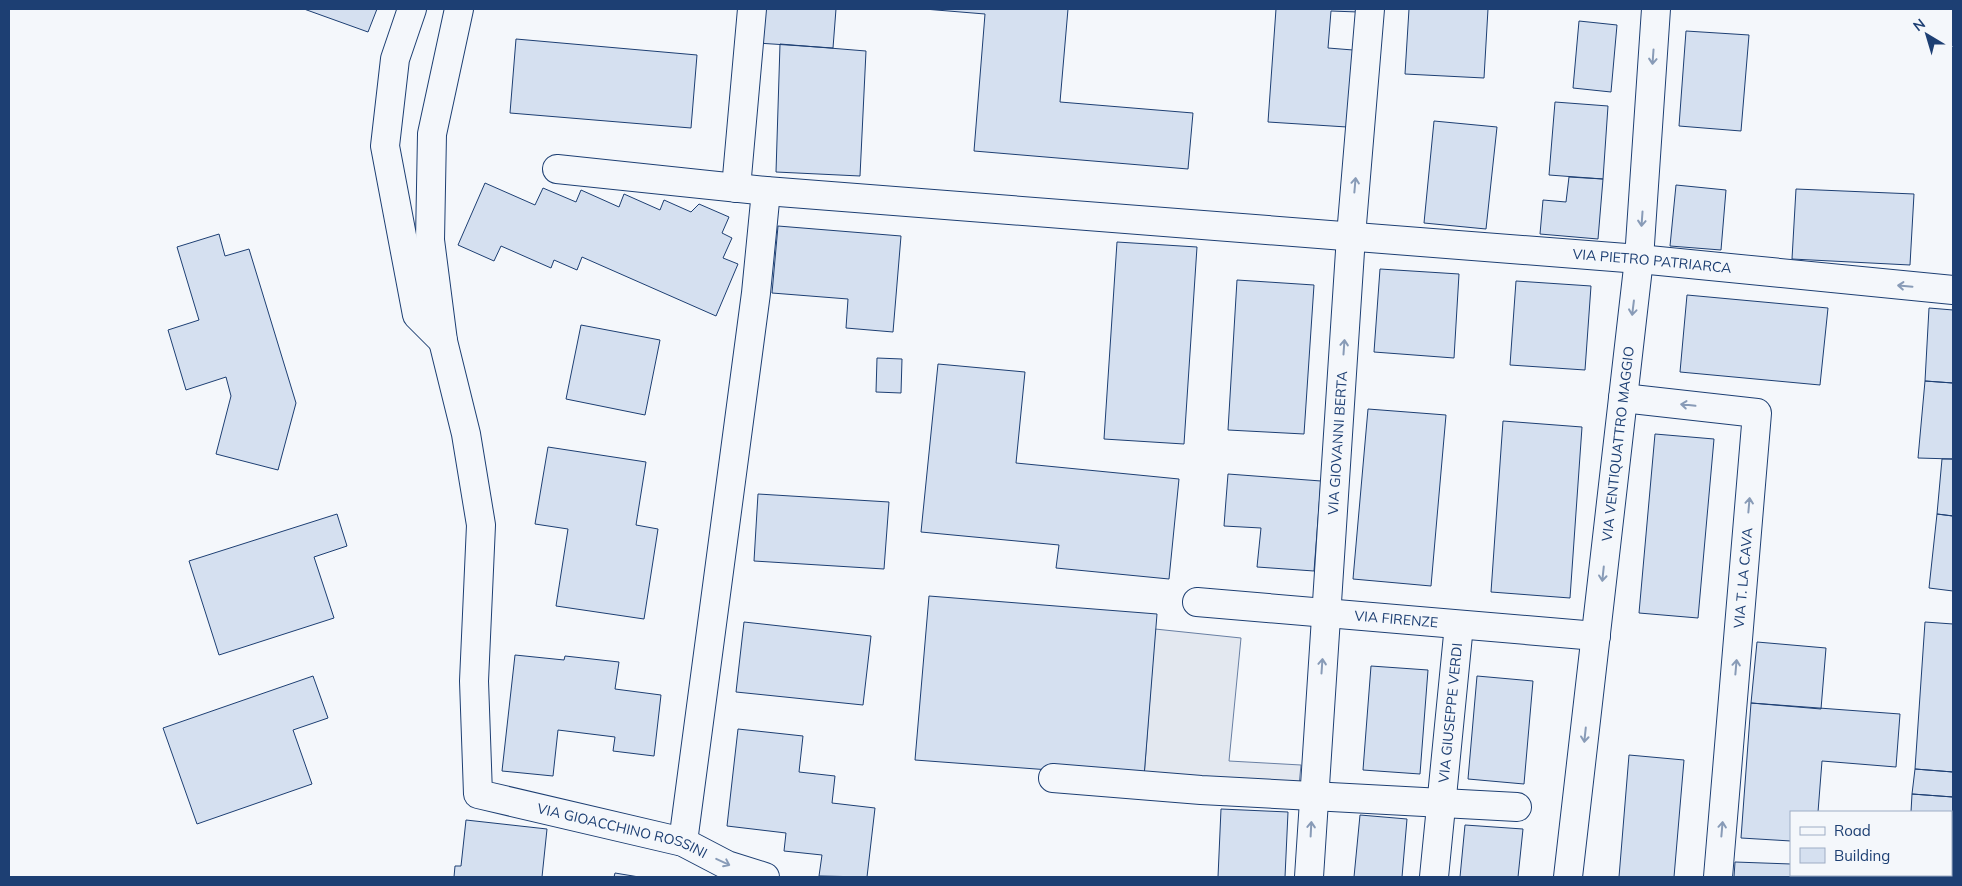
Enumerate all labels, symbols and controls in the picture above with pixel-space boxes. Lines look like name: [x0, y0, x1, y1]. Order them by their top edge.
north arrow: [1902, 10, 1952, 60]
text: N: [1909, 14, 1929, 35]
one-way arrow: [1648, 49, 1657, 65]
one-way arrow: [1351, 177, 1360, 193]
one-way arrow: [1637, 211, 1646, 227]
street label: VIA PIETRO PATRIARCA: [1572, 245, 1733, 277]
one-way arrow: [1897, 281, 1913, 291]
one-way arrow: [1628, 300, 1638, 316]
one-way arrow: [1339, 339, 1348, 355]
street label: VIA VENTIQUATTRO MAGGIO: [1598, 345, 1638, 542]
street label: VIA GIOVANNI BERTA: [1324, 370, 1351, 515]
one-way arrow: [1680, 400, 1696, 410]
one-way arrow: [1745, 497, 1754, 513]
street label: VIA T. LA CAVA: [1730, 526, 1756, 629]
one-way arrow: [1598, 565, 1608, 581]
street label: VIA FIRENZE: [1354, 606, 1439, 632]
street label: VIA GIUSEPPE VERDI: [1434, 642, 1466, 784]
one-way arrow: [1318, 659, 1327, 675]
one-way arrow: [1731, 659, 1741, 675]
one-way arrow: [1580, 727, 1590, 743]
street label: VIA GIOACCHINO ROSSINI: [535, 799, 711, 862]
legend: [1790, 811, 1952, 876]
one-way arrow: [1307, 821, 1316, 837]
one-way arrow: [1717, 821, 1727, 837]
text: Road: [1834, 821, 1871, 840]
text: Building: [1834, 846, 1890, 865]
one-way arrow: [715, 858, 730, 868]

